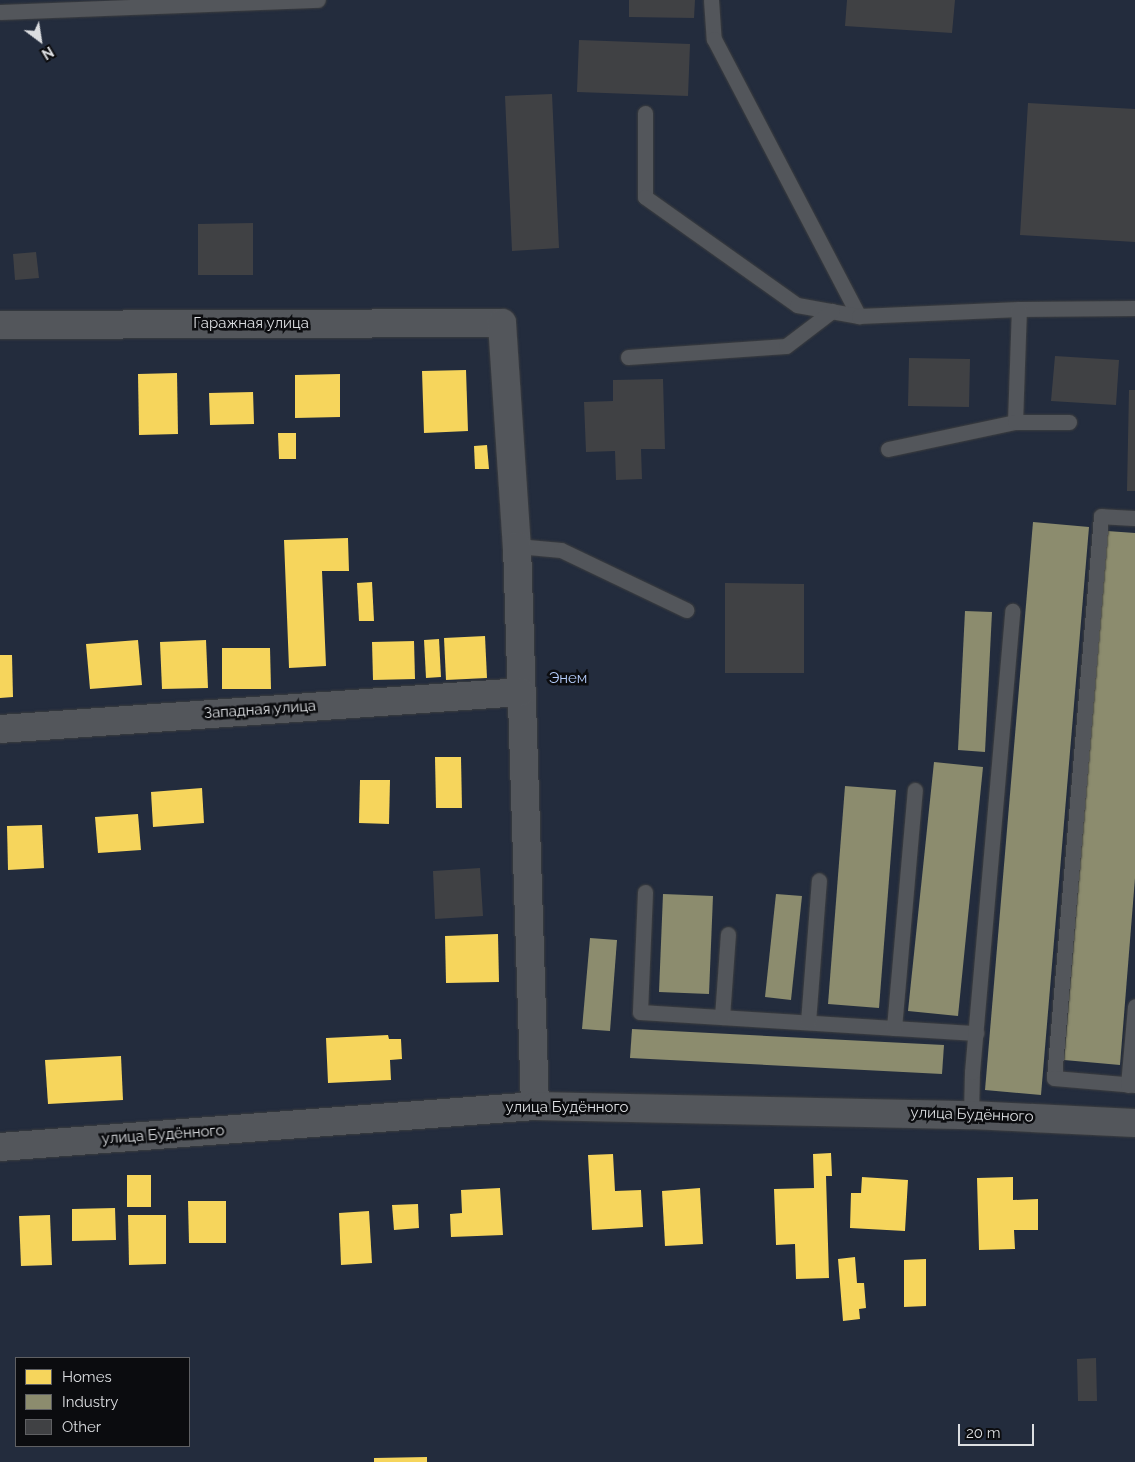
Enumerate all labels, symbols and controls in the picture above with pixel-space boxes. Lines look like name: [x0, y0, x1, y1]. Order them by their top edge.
north arrow: [15, 15, 65, 65]
text: N: [39, 43, 56, 62]
street label: Гаражная улица: [193, 315, 309, 333]
park label: Энем: [549, 670, 587, 688]
street label: Западная улица: [203, 697, 317, 723]
street label: улица Будённого: [505, 1099, 629, 1117]
street label: улица Будённого: [910, 1104, 1034, 1126]
street label: улица Будённого: [101, 1122, 225, 1148]
legend: [15, 1357, 190, 1447]
text: Homes: [62, 1368, 112, 1386]
text: Industry: [62, 1393, 118, 1411]
scale bar: [960, 1414, 1036, 1446]
text: Other: [62, 1418, 101, 1436]
text: 20 m: [966, 1424, 1001, 1442]

